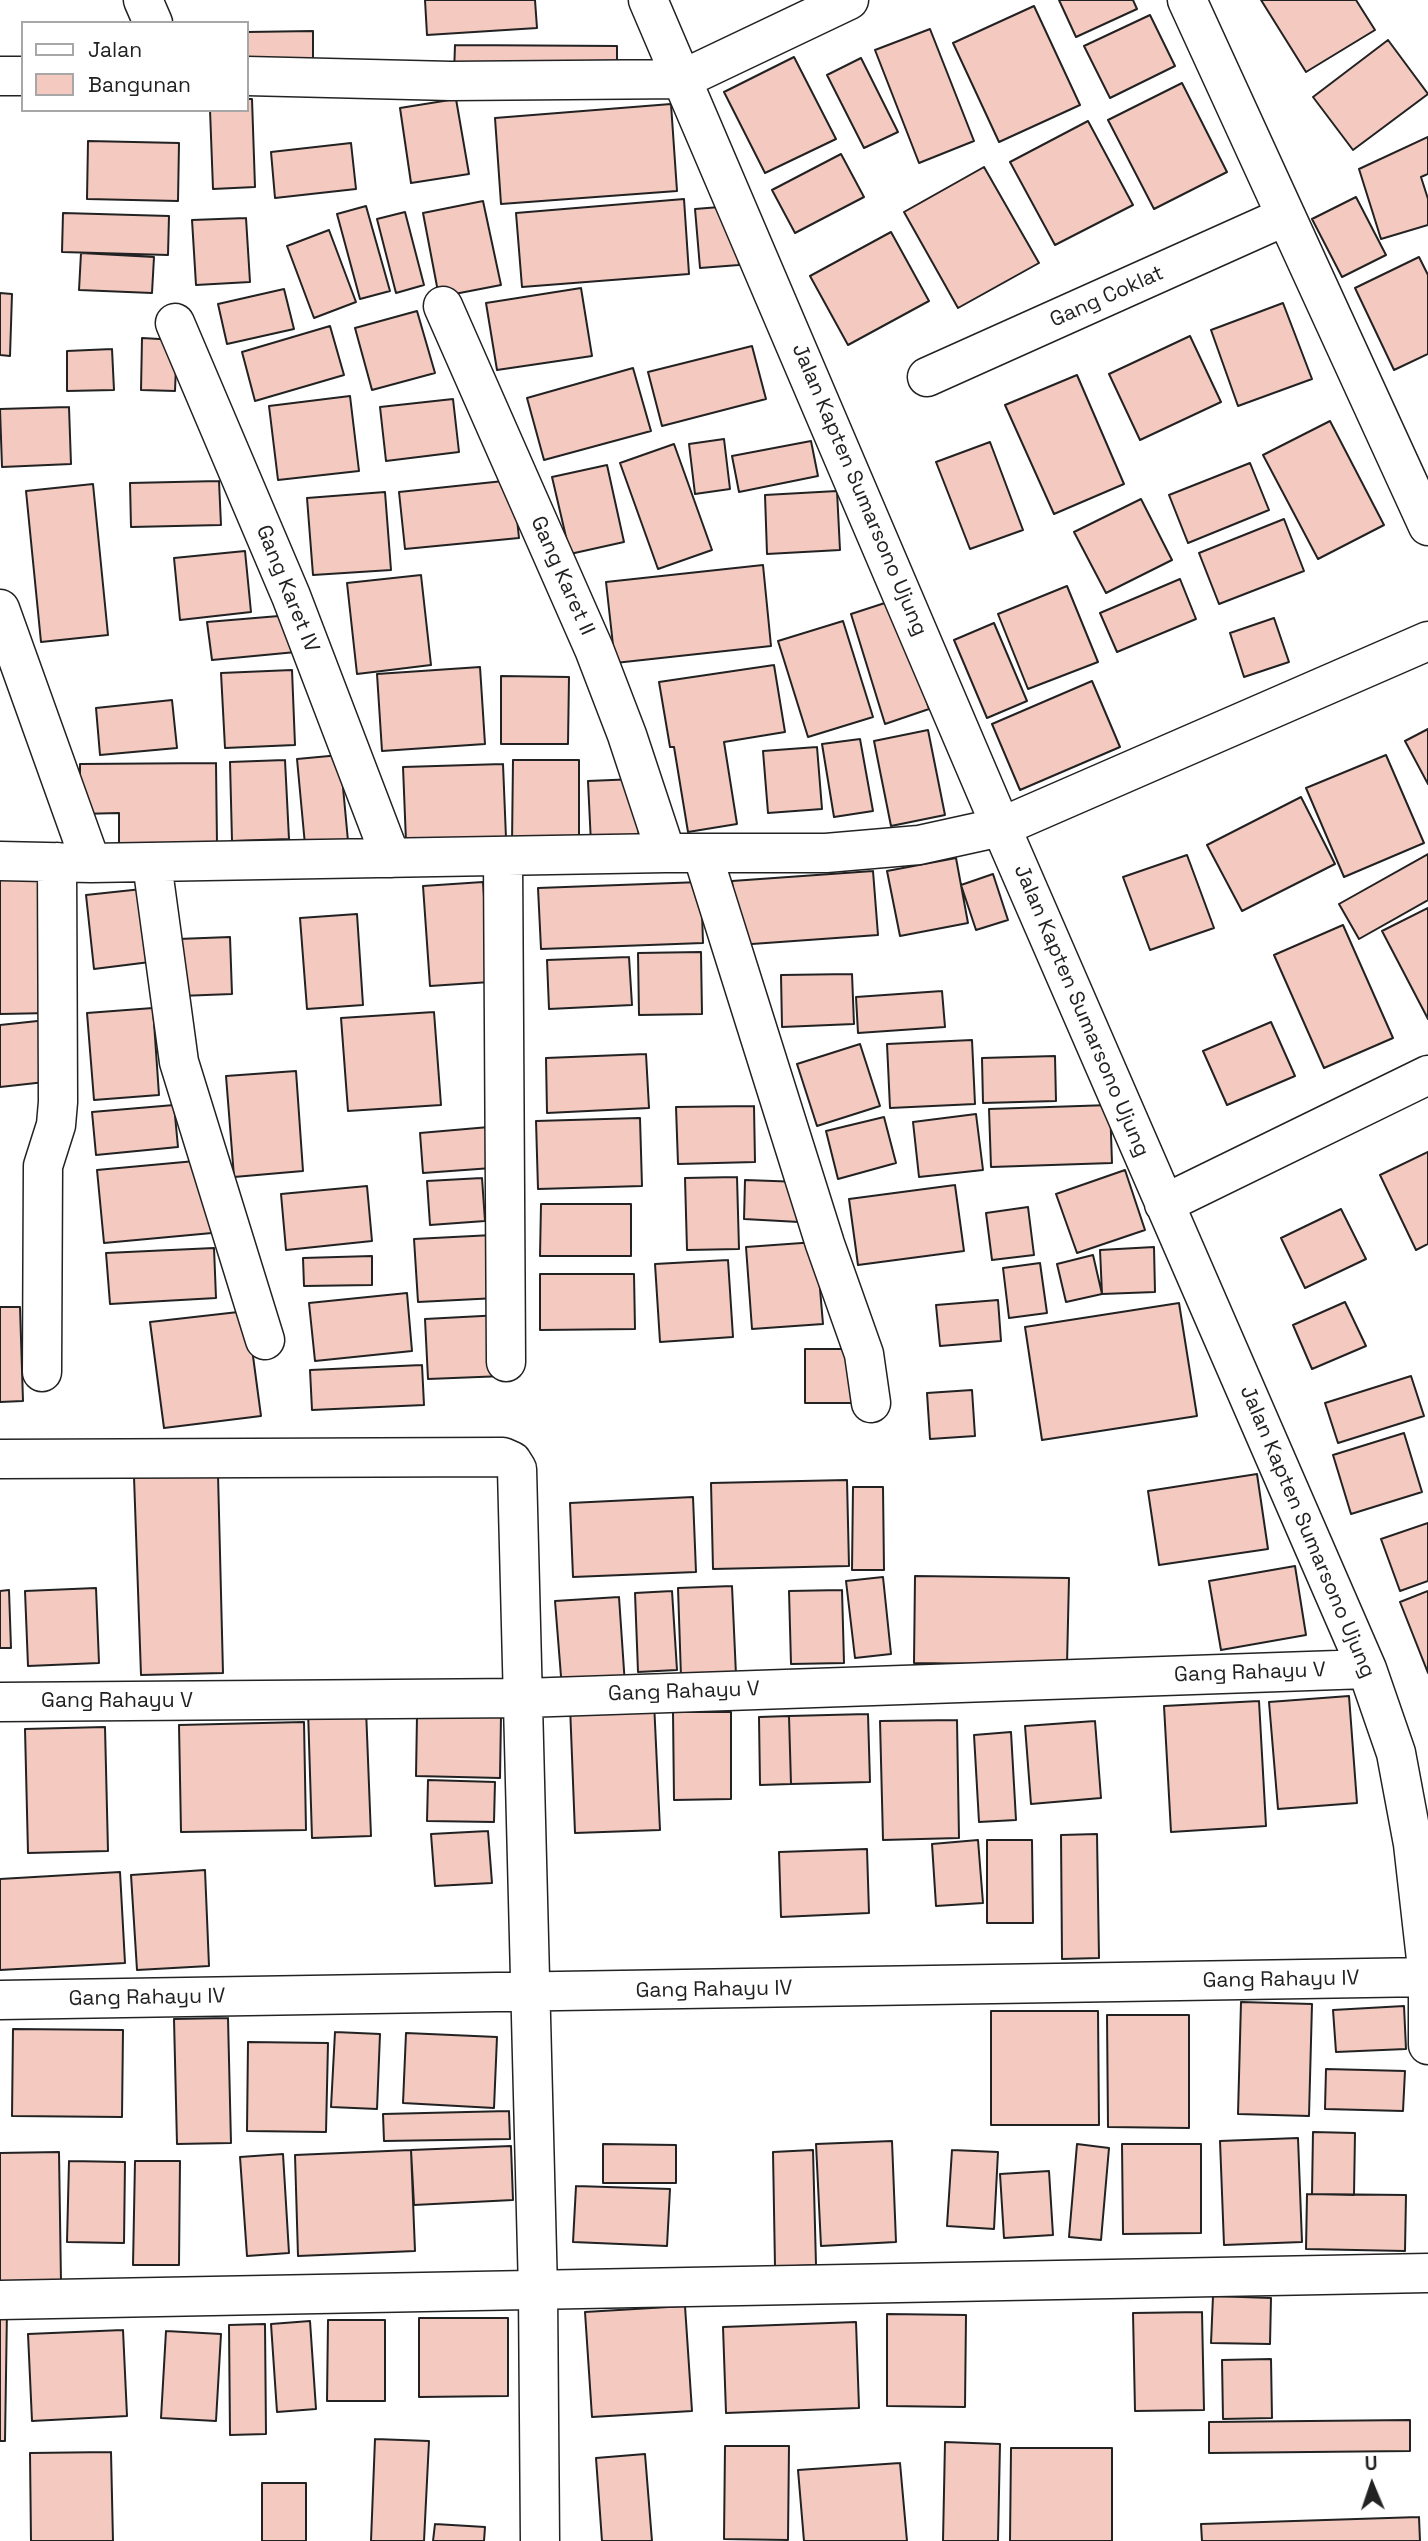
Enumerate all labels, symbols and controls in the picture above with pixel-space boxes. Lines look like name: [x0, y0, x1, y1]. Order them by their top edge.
legend: [21, 21, 248, 112]
text: Jalan: [88, 36, 142, 63]
text: Bangunan: [88, 71, 191, 98]
street label: Gang Coklat: [1046, 261, 1168, 333]
street label: Jalan Kapten Sumarsono Ujung: [786, 340, 932, 640]
street label: Gang Karet II: [525, 513, 599, 639]
street label: Gang Karet IV: [250, 522, 324, 656]
street label: Jalan Kapten Sumarsono Ujung: [1008, 861, 1154, 1161]
street label: Jalan Kapten Sumarsono Ujung: [1234, 1382, 1380, 1682]
street label: Gang Rahayu V: [1174, 1658, 1326, 1688]
street label: Gang Rahayu V: [608, 1677, 760, 1707]
street label: Gang Rahayu V: [41, 1688, 193, 1714]
street label: Gang Rahayu IV: [1202, 1966, 1360, 1994]
street label: Gang Rahayu IV: [635, 1976, 793, 2004]
street label: Gang Rahayu IV: [68, 1984, 226, 2012]
north arrow: [1337, 2450, 1407, 2520]
text: U: [1364, 2451, 1378, 2476]

